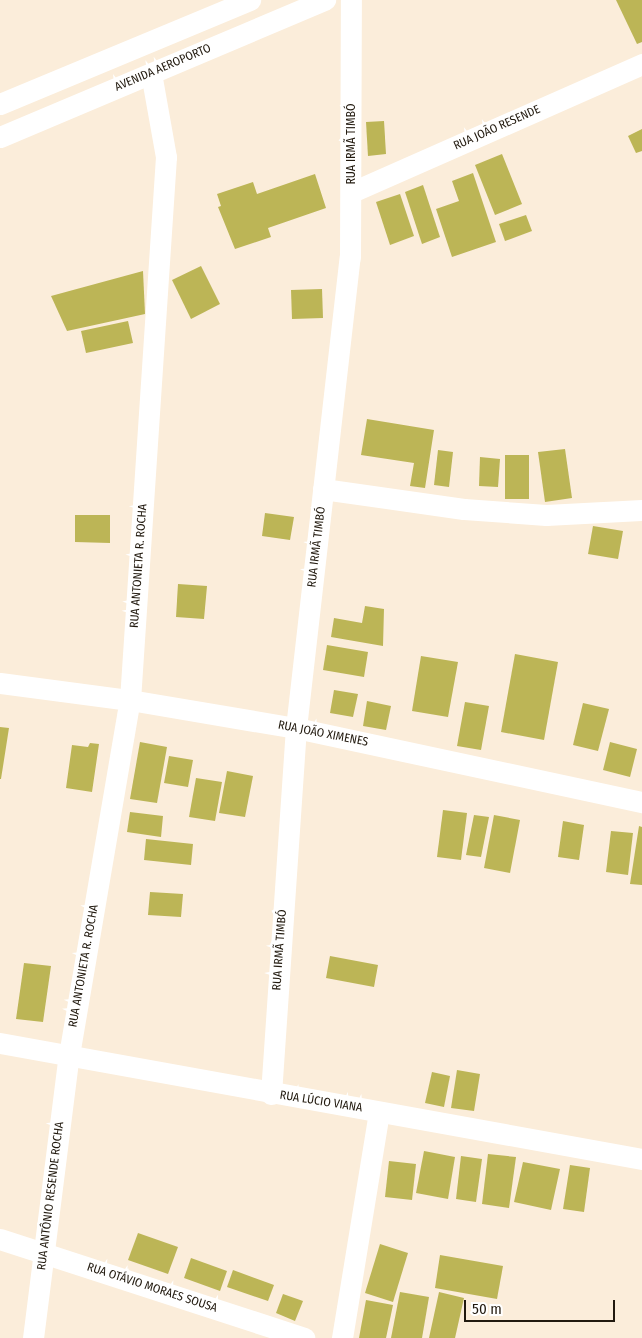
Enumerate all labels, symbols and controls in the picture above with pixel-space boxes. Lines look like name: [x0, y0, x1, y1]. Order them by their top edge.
street label: AVENIDA AEROPORTO: [113, 41, 213, 95]
street label: RUA JOÃO RESENDE: [451, 102, 543, 154]
street label: RUA IRMÃ TIMBÓ: [345, 103, 359, 185]
street label: RUA ANTONIETA R. ROCHA: [127, 503, 151, 629]
street label: RUA IRMÃ TIMBÓ: [305, 506, 329, 588]
street label: RUA JOÃO XIMENES: [277, 718, 369, 750]
street label: RUA ANTONIETA R. ROCHA: [66, 903, 102, 1029]
street label: RUA IRMÃ TIMBÓ: [270, 909, 290, 991]
street label: RUA LÚCIO VIANA: [279, 1088, 363, 1116]
street label: RUA ANTÔNIO RESENDE ROCHA: [35, 1121, 67, 1271]
street label: RUA OTÁVIO MORAES SOUSA: [85, 1260, 219, 1316]
scale bar: [467, 1290, 618, 1322]
text: 50 m: [472, 1300, 502, 1318]

